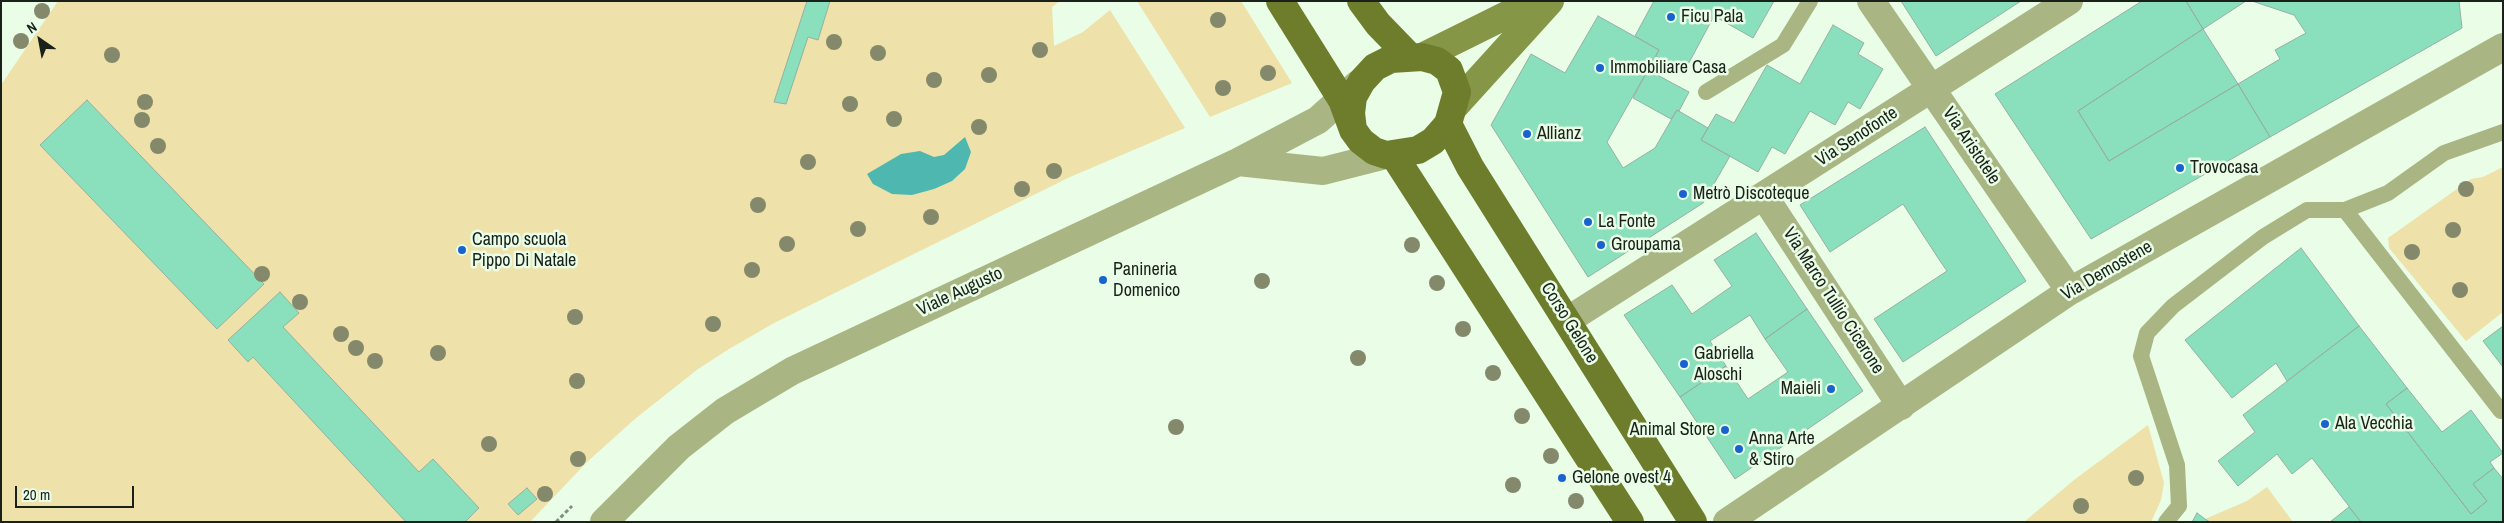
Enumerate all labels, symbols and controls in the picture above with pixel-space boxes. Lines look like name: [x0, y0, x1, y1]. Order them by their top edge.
place label: Ficu Pala: [1681, 6, 1743, 28]
marker: Ficu Pala: [1665, 11, 1677, 23]
north arrow: [15, 15, 65, 65]
text: N: [23, 18, 40, 37]
place label: Immobiliare Casa: [1610, 57, 1726, 79]
marker: Immobiliare Casa: [1594, 62, 1606, 74]
street label: Via Senofonte: [1812, 103, 1902, 171]
street label: Via Aristotele: [1937, 103, 2005, 189]
place label: Allianz: [1537, 123, 1581, 145]
marker: Allianz: [1521, 128, 1533, 140]
place label: Trovocasa: [2190, 157, 2258, 179]
marker: Trovocasa: [2174, 162, 2186, 174]
place label: Metrò Discoteque: [1693, 183, 1809, 205]
marker: Metrò Discoteque: [1677, 188, 1689, 200]
place label: La Fonte: [1598, 211, 1656, 233]
marker: La Fonte: [1582, 216, 1594, 228]
street label: Via Marco Tullio Cicerone: [1778, 224, 1888, 378]
place label: Campo scuola Pippo Di Natale: [472, 229, 576, 272]
place label: Groupama: [1611, 234, 1681, 256]
street label: Via Demostene: [2058, 236, 2156, 306]
marker: Groupama: [1595, 239, 1607, 251]
marker: Campo scuola Pippo Di Natale: [456, 244, 468, 256]
place label: Panineria Domenico: [1113, 259, 1180, 302]
street label: Viale Augusto: [914, 263, 1006, 321]
marker: Panineria Domenico: [1097, 274, 1109, 286]
street label: Corso Gelone: [1536, 279, 1602, 367]
place label: Gabriella Aloschi: [1694, 343, 1754, 386]
marker: Gabriella Aloschi: [1678, 358, 1690, 370]
place label: Maieli: [1781, 378, 1821, 400]
marker: Maieli: [1825, 383, 1837, 395]
place label: Ala Vecchia: [2335, 413, 2413, 435]
marker: Ala Vecchia: [2319, 418, 2331, 430]
place label: Animal Store: [1630, 419, 1715, 441]
marker: Animal Store: [1719, 424, 1731, 436]
place label: Anna Arte & Stiro: [1749, 428, 1815, 470]
marker: Anna Arte & Stiro: [1733, 443, 1745, 455]
place label: Gelone ovest 4: [1572, 467, 1671, 489]
marker: Gelone ovest 4: [1556, 472, 1568, 484]
scale bar: [18, 476, 136, 508]
text: 20 m: [23, 484, 50, 505]

